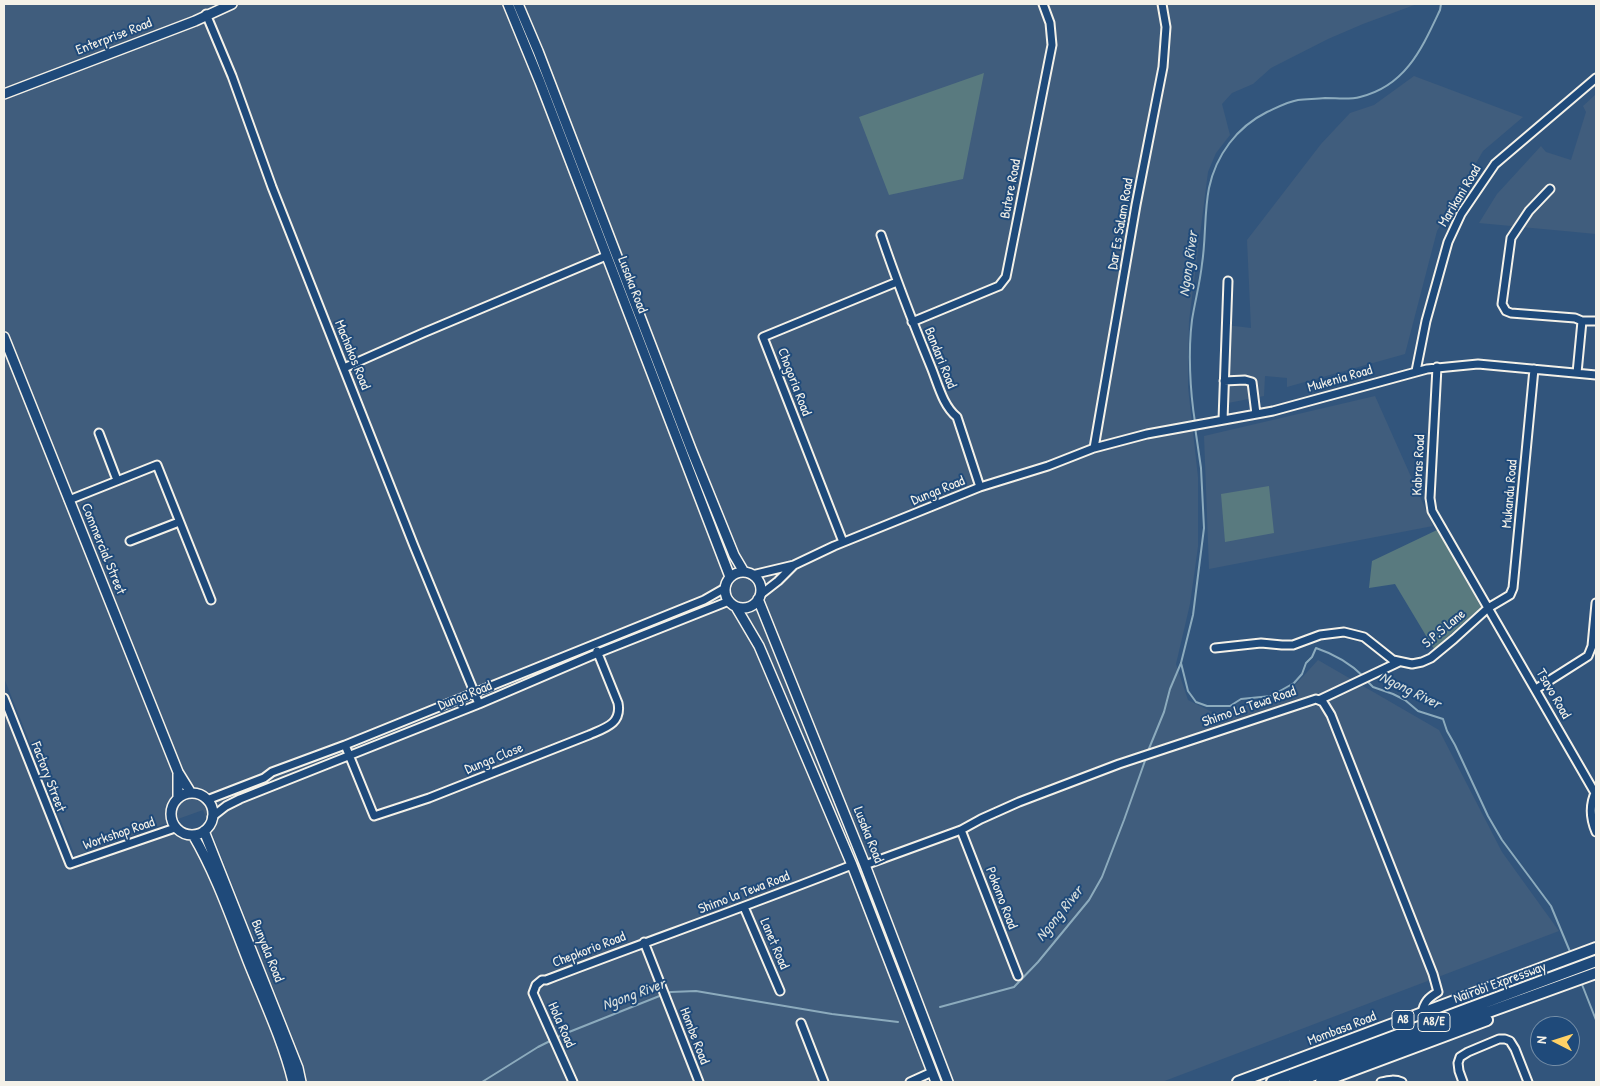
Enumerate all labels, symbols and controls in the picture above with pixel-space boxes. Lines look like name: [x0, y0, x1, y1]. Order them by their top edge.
street label: Enterprise Road: [74, 15, 154, 59]
street label: Butere Road: [997, 158, 1025, 220]
street label: Marikani Road: [1435, 162, 1485, 230]
street label: Dar Es Salam Road: [1105, 177, 1137, 271]
water label: Ngong River: [1176, 230, 1202, 298]
street label: Lusaka Road: [614, 254, 650, 316]
street label: Machakos Road: [330, 318, 374, 392]
street label: Bandari Road: [920, 325, 960, 391]
street label: Chogoria Road: [773, 346, 815, 418]
street label: Mukenia Road: [1306, 362, 1374, 396]
street label: Kabras Road: [1409, 434, 1429, 496]
street label: Mukandu Road: [1499, 459, 1521, 529]
street label: Dunga Road: [909, 473, 967, 509]
street label: Commercial Street: [77, 501, 129, 597]
street label: S.P.S Lane: [1419, 606, 1469, 652]
street label: Tsavo Road: [1532, 666, 1574, 722]
water label: Ngong River: [1377, 669, 1443, 713]
street label: Dunga Road: [436, 678, 494, 714]
street label: Shimo La Tewa Road: [1200, 683, 1298, 731]
street label: Factory Street: [27, 740, 69, 814]
street label: Dunga Close: [462, 740, 526, 778]
street label: Lusaka Road: [849, 804, 887, 866]
street label: Workshop Road: [81, 814, 157, 854]
street label: Pokomo Road: [981, 865, 1021, 931]
street label: Shimo la Tewa Road: [696, 868, 792, 918]
water label: Ngong River: [1032, 883, 1088, 945]
street label: Lanet Road: [756, 916, 792, 972]
street label: Bunyala Road: [247, 917, 287, 985]
street label: Chepkorio Road: [550, 928, 628, 972]
street label: Nairobi Expressway: [1451, 958, 1549, 1008]
water label: Ngong River: [600, 975, 668, 1015]
street label: Hola Road: [544, 1000, 578, 1050]
street label: Hombe Road: [676, 1005, 712, 1067]
street label: Mombasa Road: [1305, 1008, 1379, 1050]
road number: A8: [1392, 1010, 1414, 1030]
road number: A8/E: [1418, 1012, 1450, 1032]
north arrow: [1530, 1016, 1580, 1066]
text: N: [1531, 1035, 1550, 1044]

